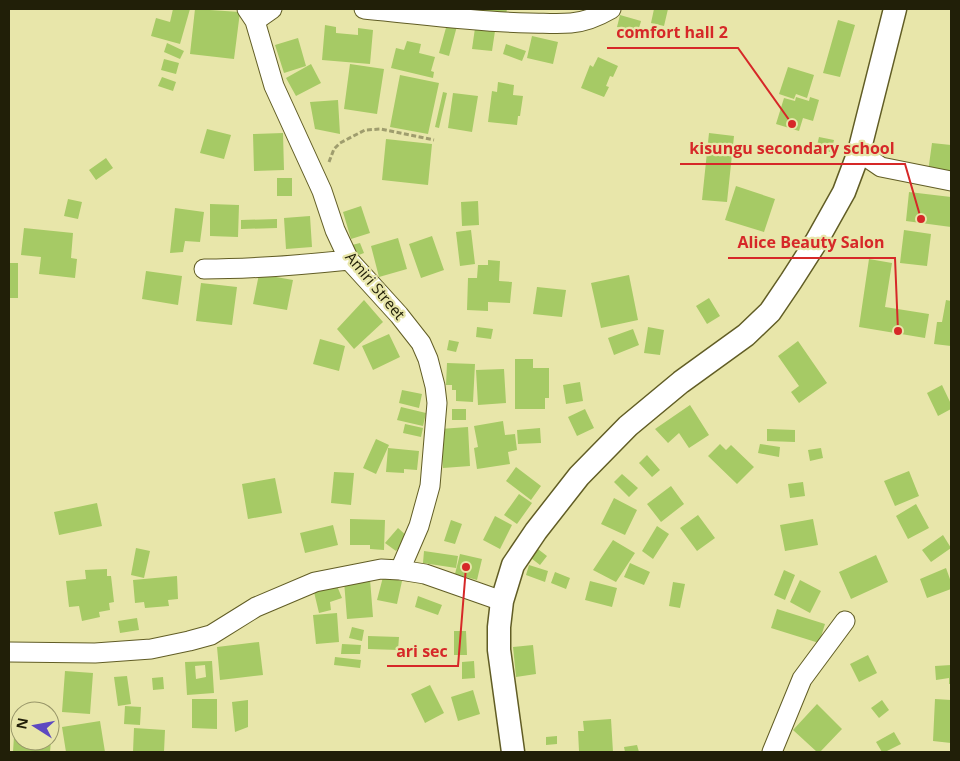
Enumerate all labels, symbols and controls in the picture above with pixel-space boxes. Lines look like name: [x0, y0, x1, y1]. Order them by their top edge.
callout: comfort hall 2: [607, 17, 738, 48]
text: comfort hall 2: [616, 21, 728, 43]
callout: kisungu secondary school: [680, 133, 905, 164]
text: kisungu secondary school: [689, 137, 895, 159]
callout: Alice Beauty Salon: [728, 227, 895, 258]
text: Alice Beauty Salon: [737, 231, 885, 253]
street label: Amiri Street: [341, 247, 410, 324]
callout: ari sec: [387, 635, 458, 666]
text: ari sec: [396, 640, 448, 662]
north arrow: [10, 701, 60, 751]
text: N: [11, 716, 32, 731]

